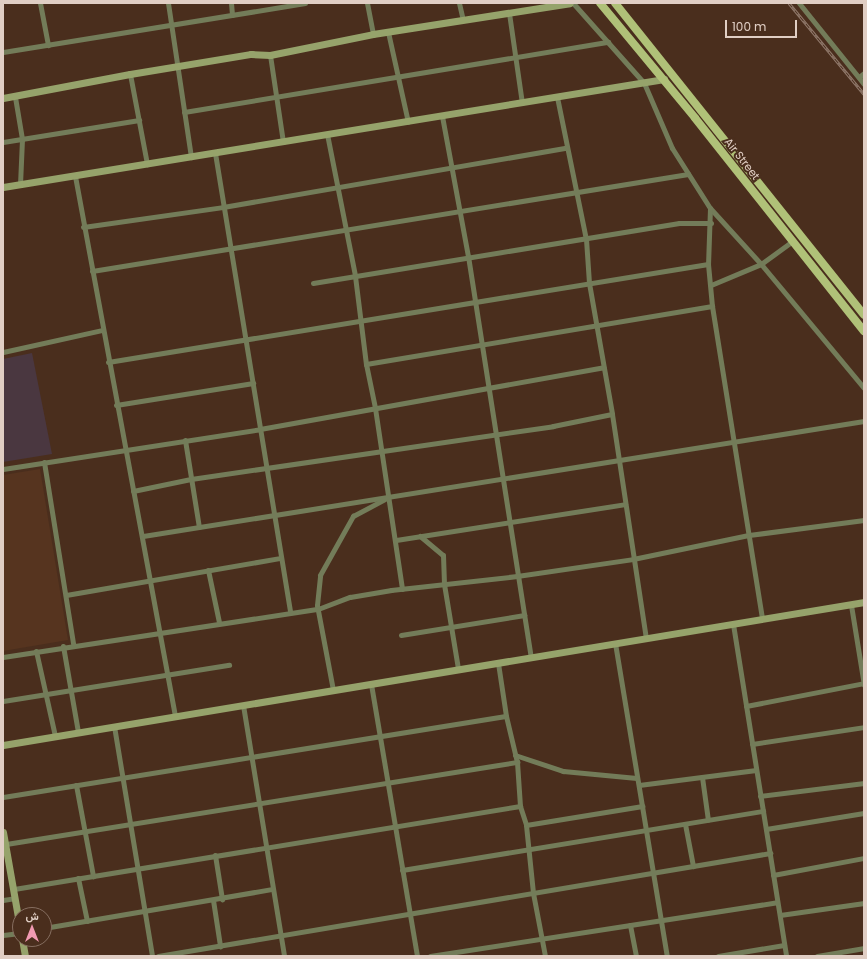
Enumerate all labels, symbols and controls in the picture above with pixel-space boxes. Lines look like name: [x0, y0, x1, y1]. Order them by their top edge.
scale bar: [727, 12, 799, 38]
text: 100 m: [732, 18, 766, 35]
street label: Air Street: [722, 135, 762, 183]
north arrow: [12, 907, 52, 947]
text: ش: [25, 908, 39, 924]

